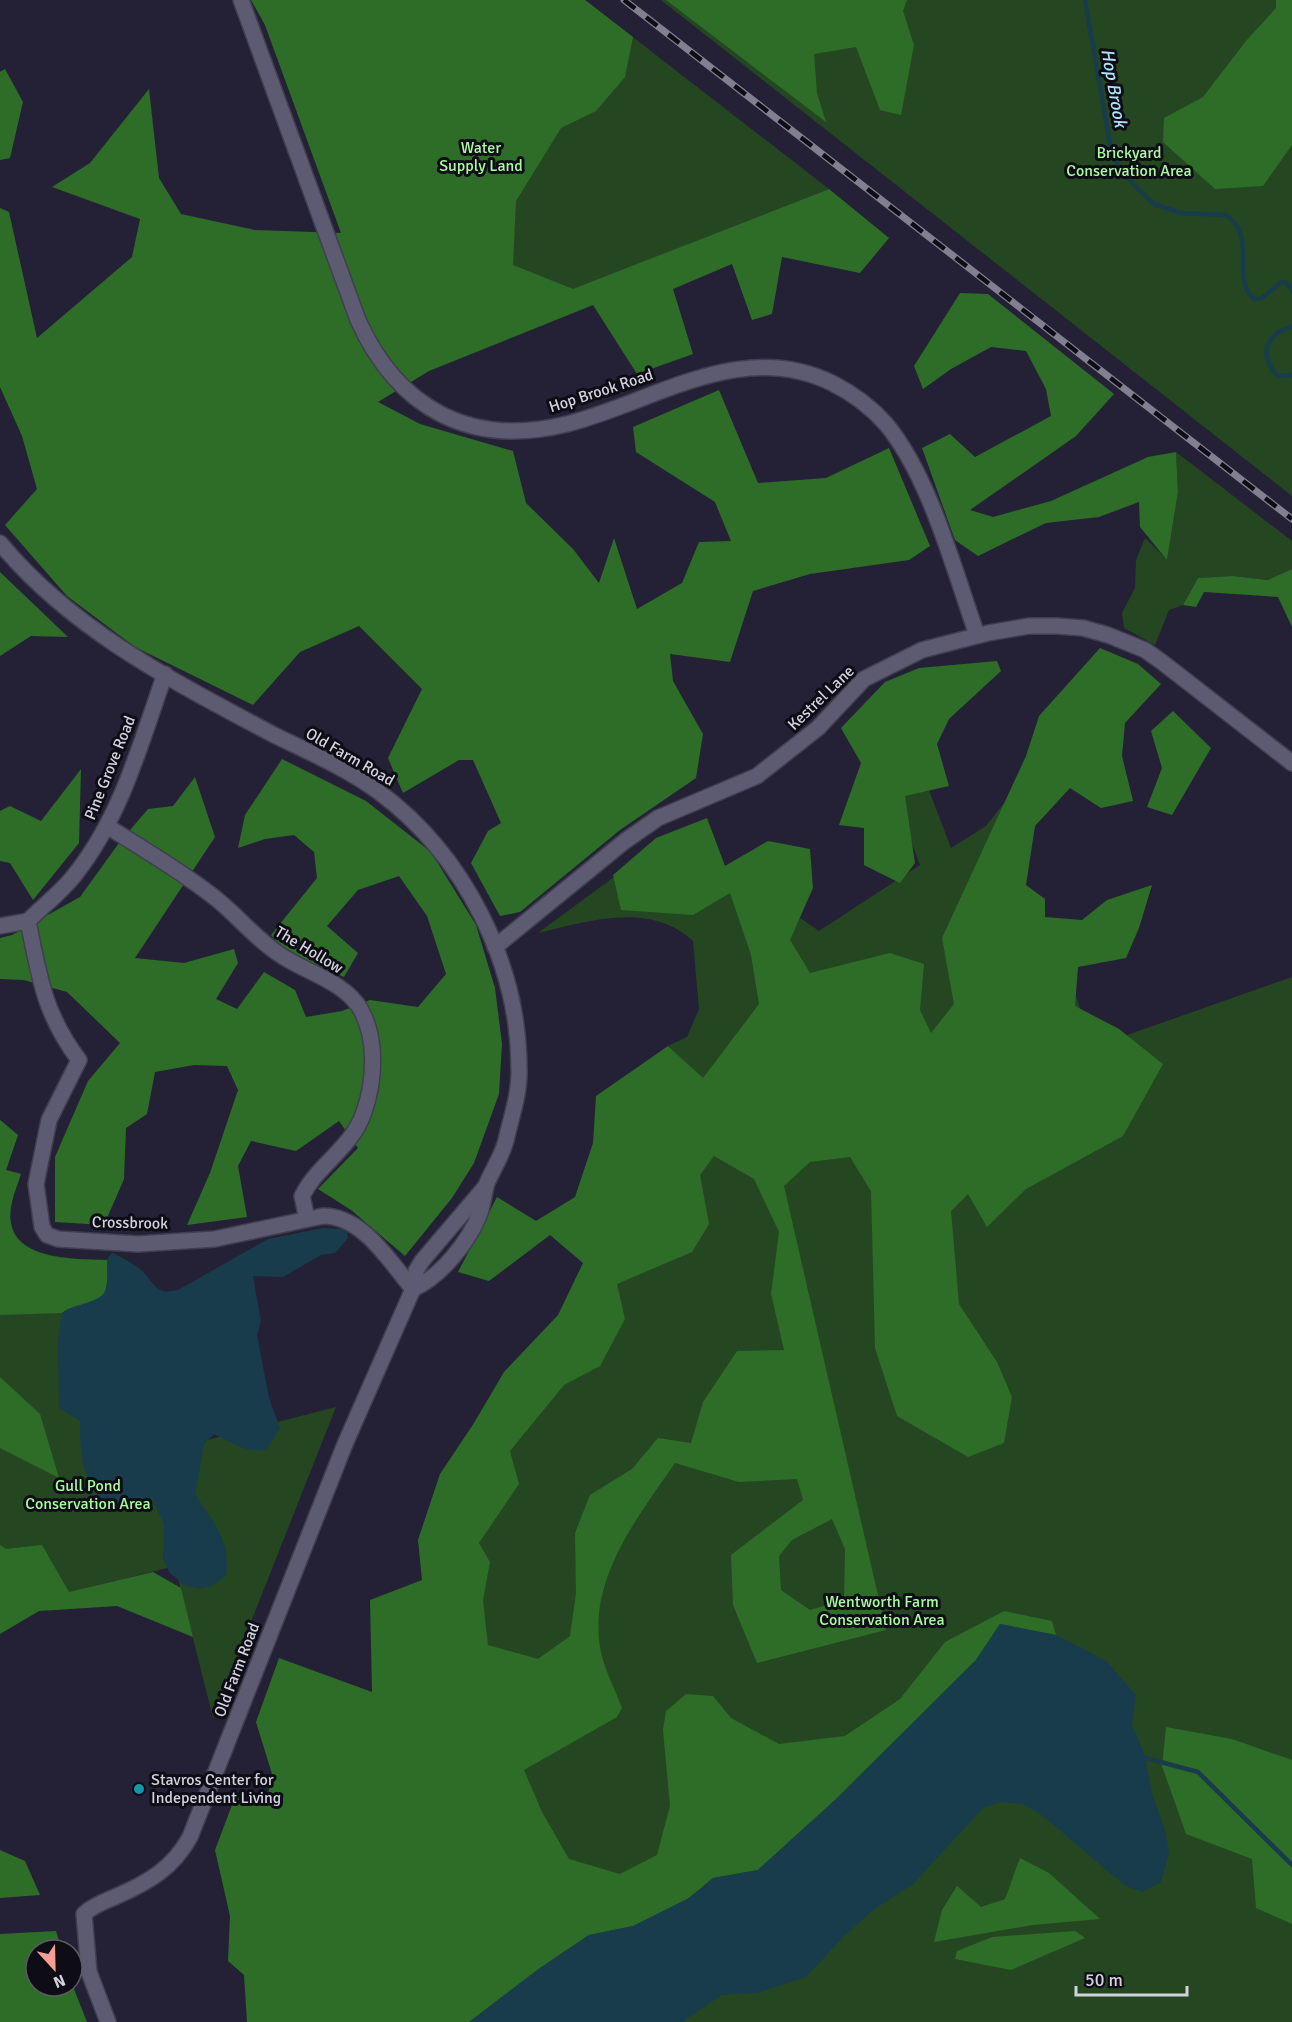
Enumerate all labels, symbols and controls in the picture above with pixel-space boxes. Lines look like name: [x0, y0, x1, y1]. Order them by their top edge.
water label: Hop Brook: [1096, 47, 1132, 131]
park label: Water Supply Land: [439, 138, 523, 176]
park label: Brickyard Conservation Area: [1066, 143, 1192, 181]
street label: Hop Brook Road: [546, 365, 656, 417]
street label: Kestrel Lane: [784, 661, 858, 735]
street label: Pine Grove Road: [80, 713, 140, 823]
street label: Old Farm Road: [302, 723, 398, 791]
street label: The Hollow: [271, 922, 347, 978]
street label: Crossbrook: [92, 1212, 168, 1234]
park label: Gull Pond Conservation Area: [25, 1476, 151, 1514]
park label: Wentworth Farm Conservation Area: [819, 1592, 945, 1630]
street label: Old Farm Road: [210, 1620, 264, 1720]
place label: Stavros Center for Independent Living: [151, 1770, 281, 1808]
marker: Stavros Center for Independent Living: [132, 1782, 146, 1796]
north arrow: [24, 1938, 84, 1998]
scale bar: [1076, 1959, 1187, 1997]
text: 50 m: [1085, 1969, 1123, 1991]
text: N: [50, 1970, 68, 1992]

